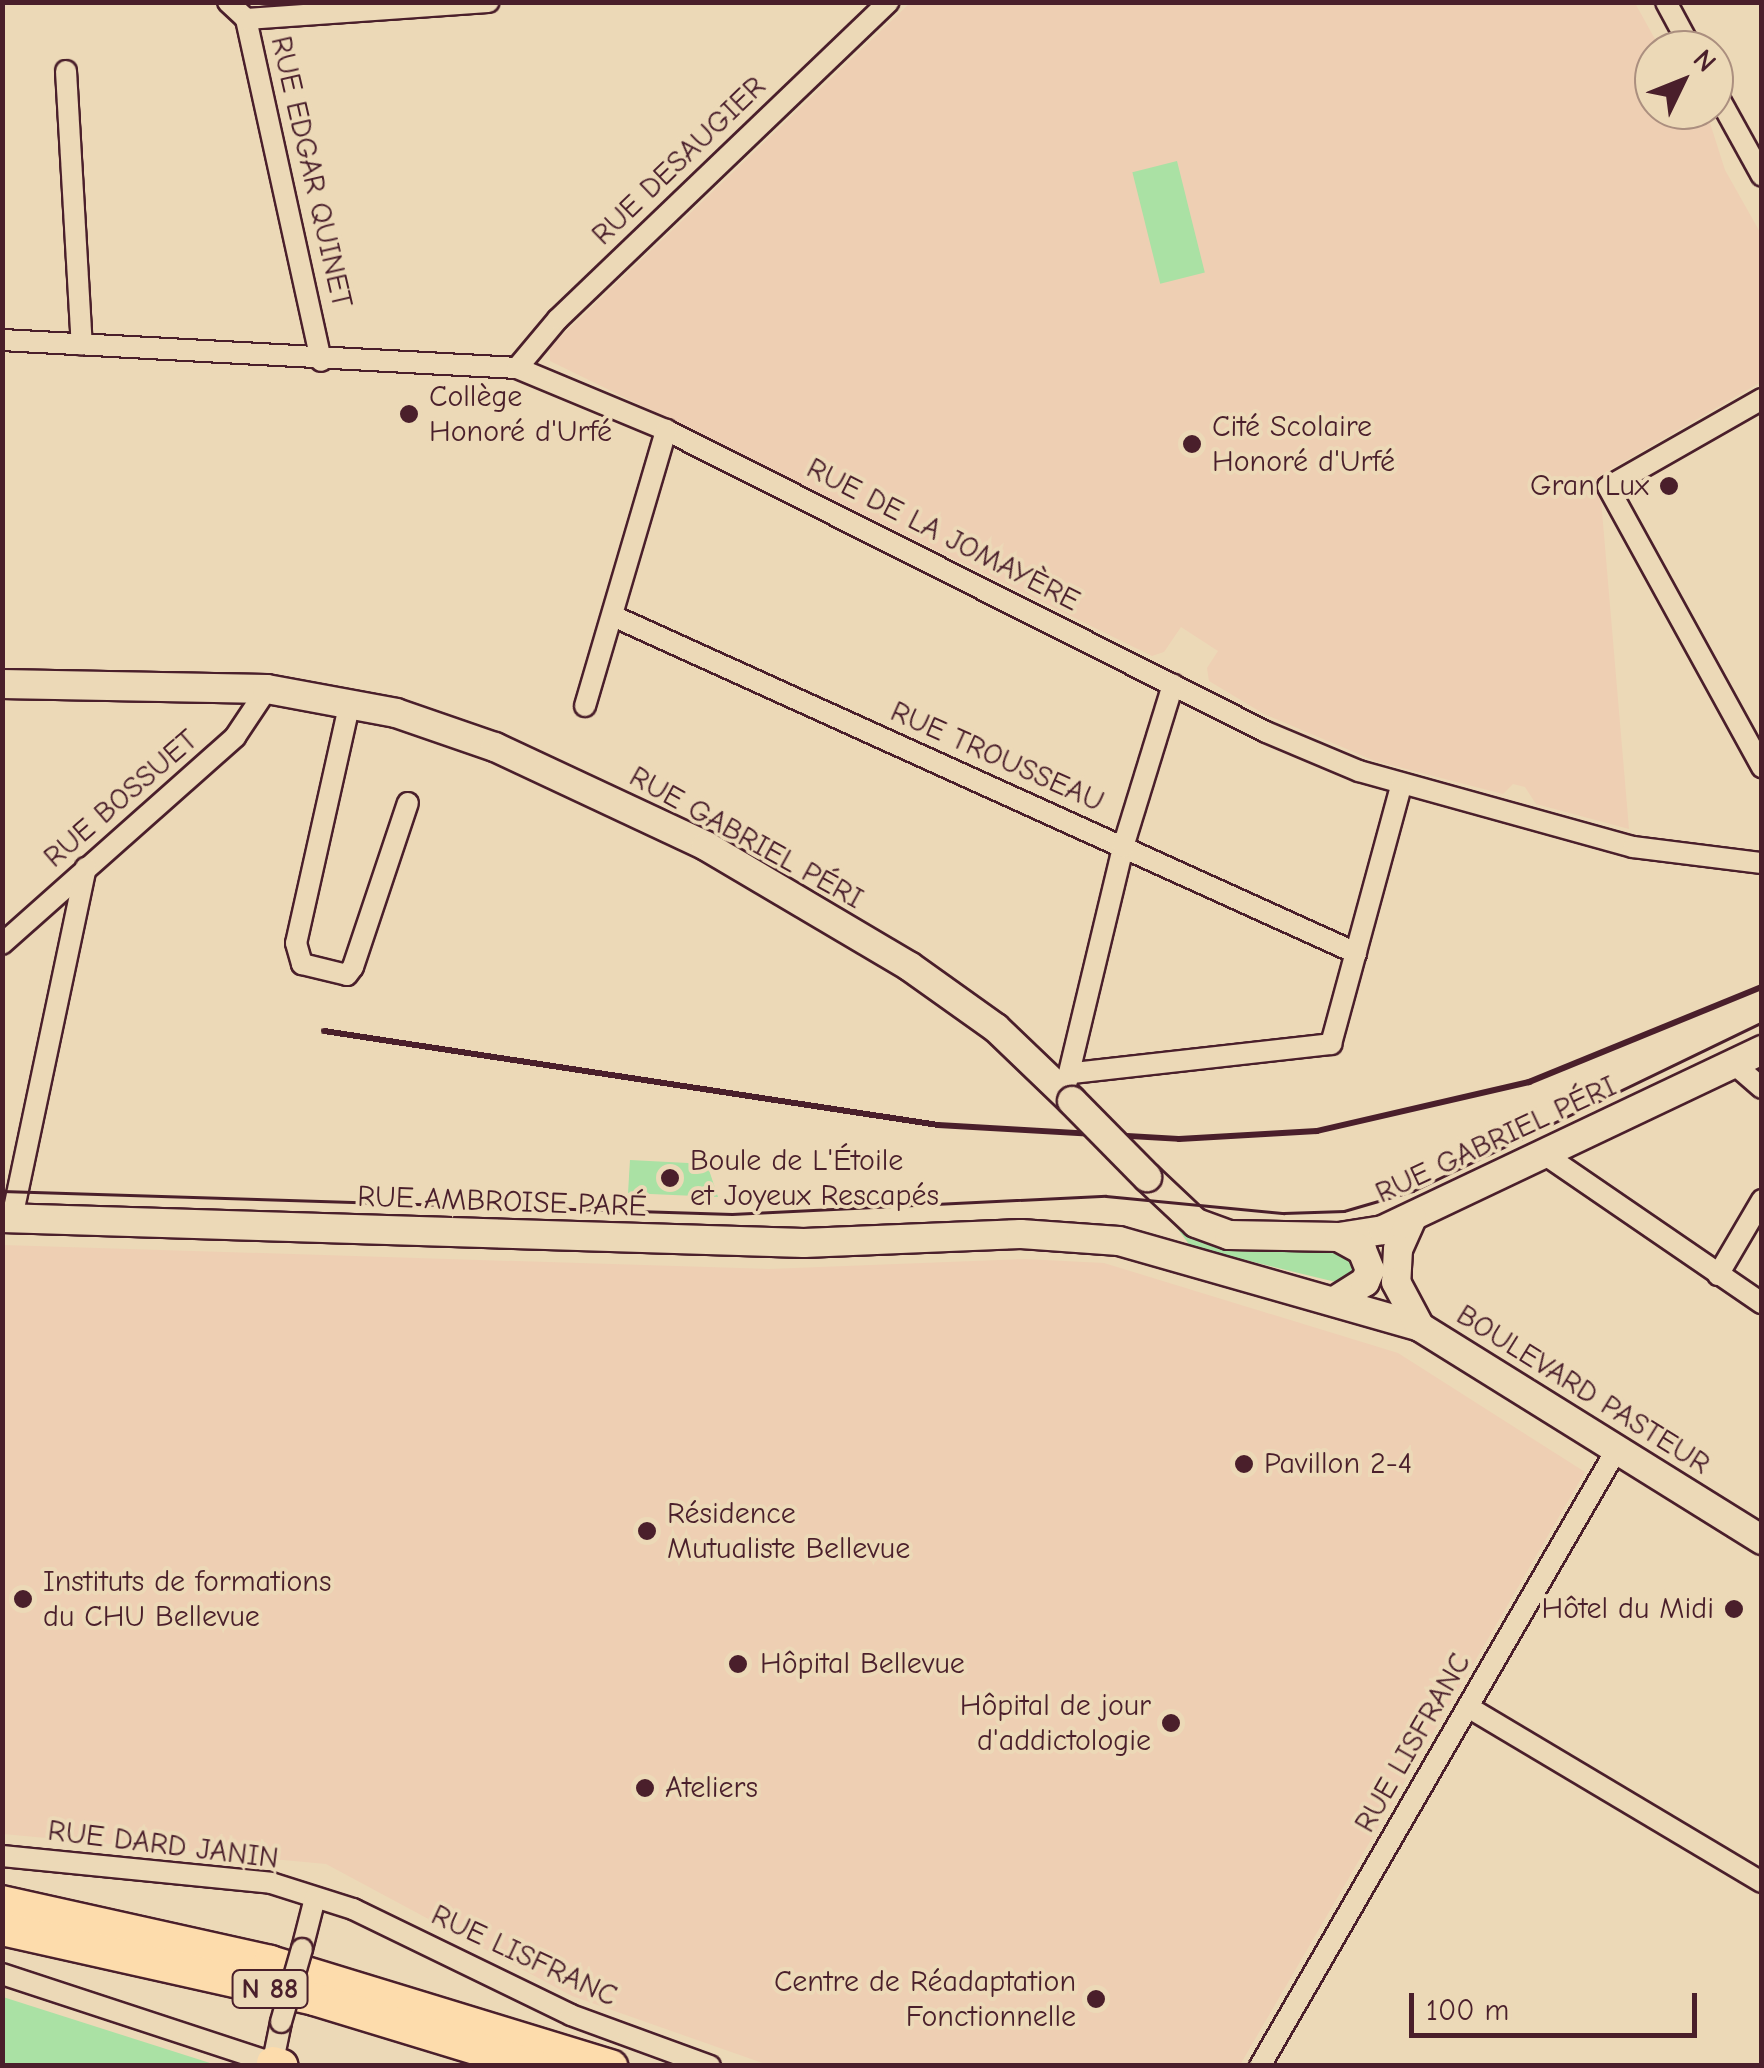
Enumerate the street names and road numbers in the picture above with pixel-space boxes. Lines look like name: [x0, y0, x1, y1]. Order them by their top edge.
street label: RUE EDGAR QUINET: [262, 33, 360, 311]
street label: RUE DESAUGIER: [585, 69, 773, 253]
street label: RUE DE LA JOMAYÈRE: [800, 450, 1086, 620]
street label: RUE TROUSSEAU: [885, 694, 1109, 820]
street label: RUE BOSSUET: [37, 722, 205, 876]
street label: RUE GABRIEL PÉRI: [623, 759, 869, 917]
street label: RUE GABRIEL PÉRI: [1370, 1068, 1622, 1212]
street label: RUE AMBROISE PARÉ: [357, 1179, 647, 1225]
street label: BOULEVARD PASTEUR: [1450, 1297, 1716, 1483]
street label: RUE LISFRANC: [1347, 1647, 1479, 1839]
street label: RUE DARD JANIN: [46, 1813, 280, 1877]
street label: RUE LISFRANC: [425, 1897, 623, 2015]
road number: N 88: [230, 1966, 310, 2012]

